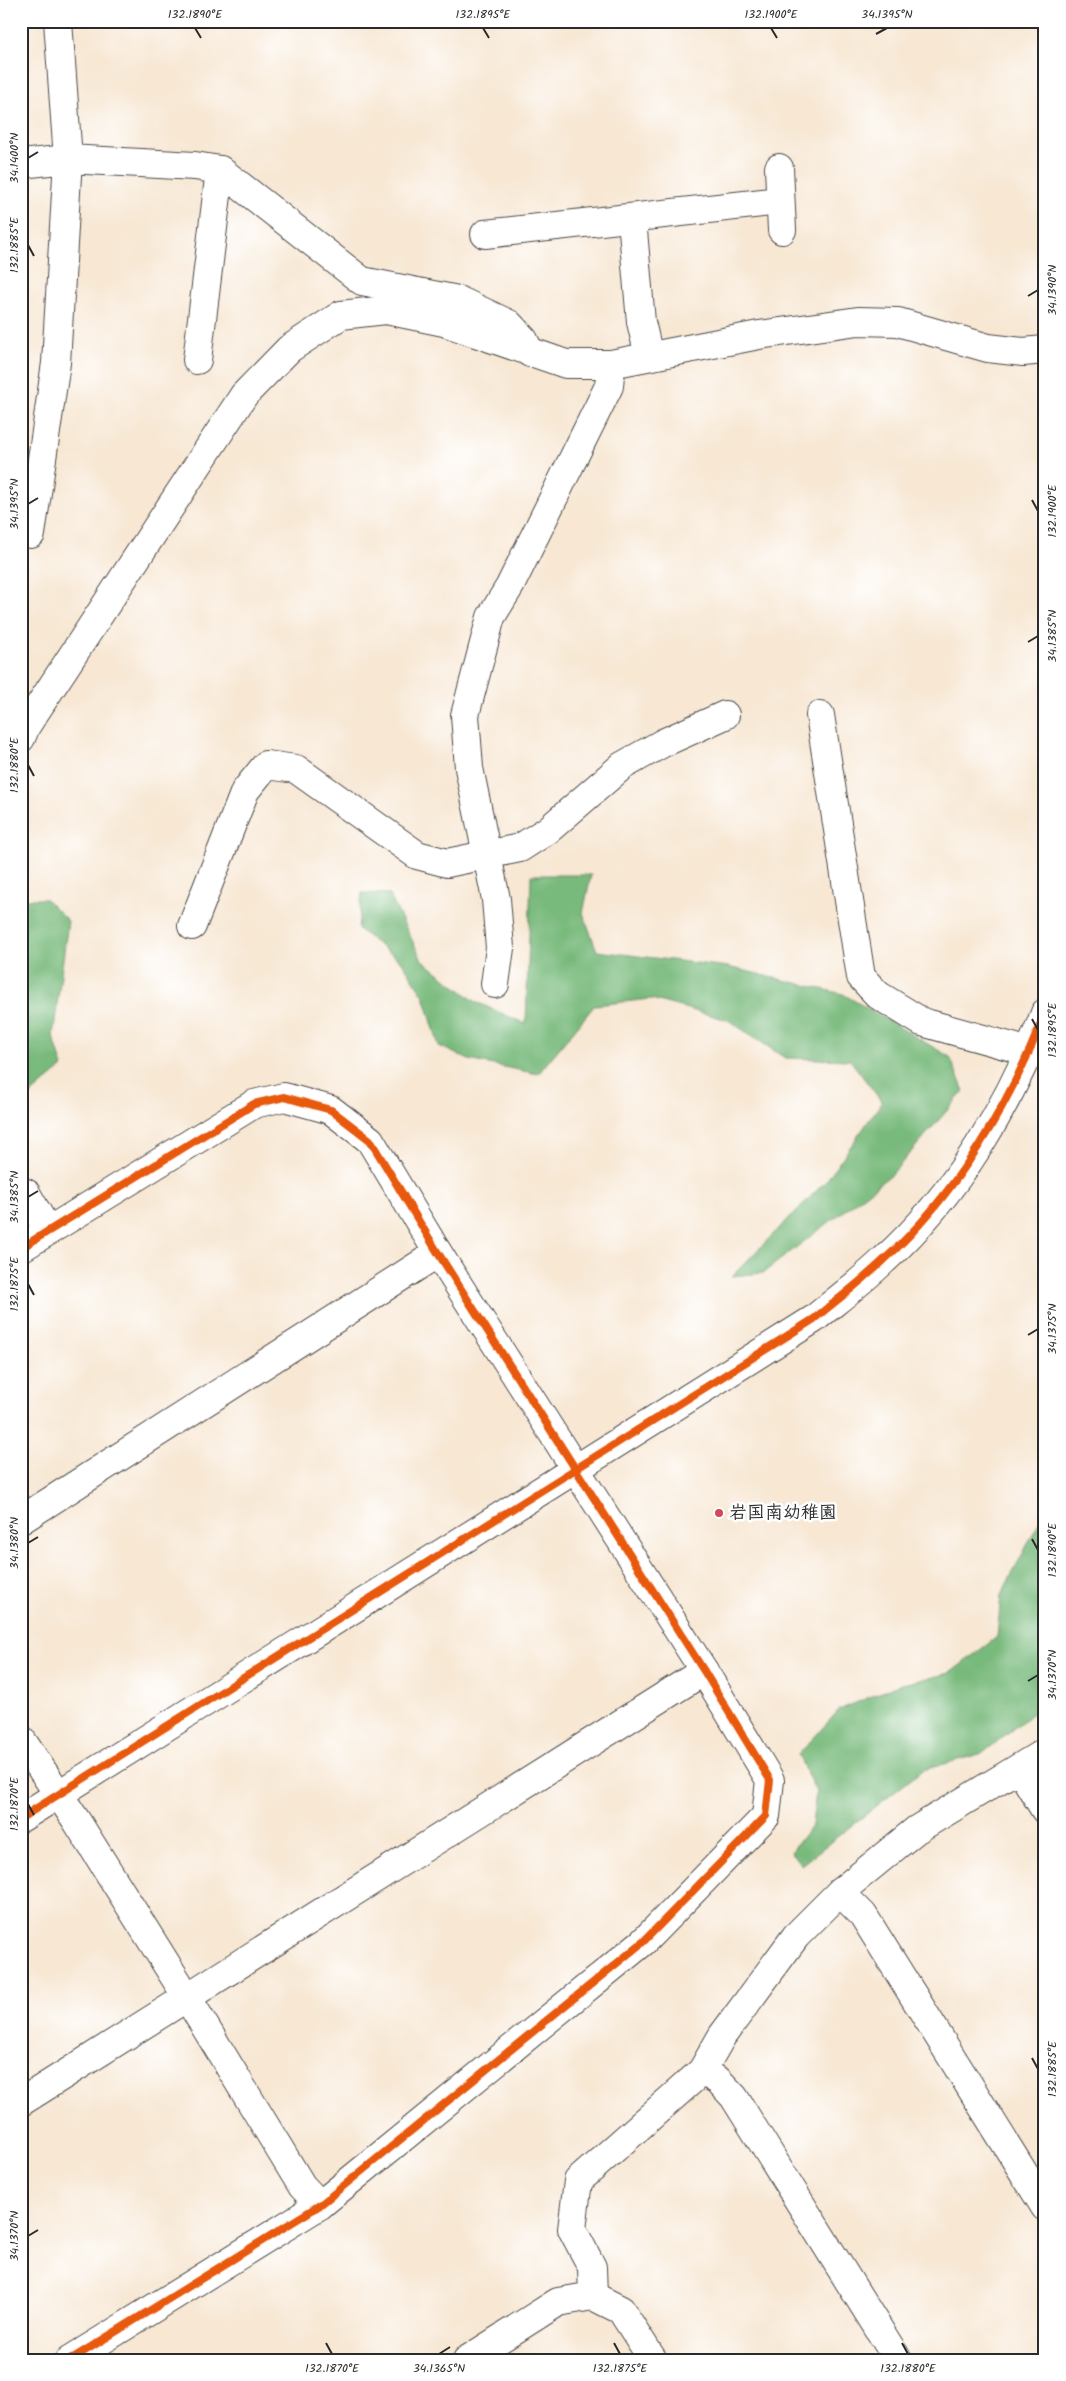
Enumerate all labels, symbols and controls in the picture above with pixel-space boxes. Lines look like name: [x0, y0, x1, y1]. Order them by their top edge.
text: 132.1890°E: [168, 5, 223, 24]
text: 132.1895°E: [456, 5, 511, 24]
text: 132.1900°E: [744, 5, 799, 24]
text: 34.1395°N: [861, 5, 913, 24]
text: 34.1400°N: [5, 133, 24, 183]
text: 132.1885°E: [5, 216, 24, 273]
text: 34.1390°N: [1043, 265, 1062, 315]
text: 34.1395°N: [5, 478, 24, 530]
text: 132.1900°E: [1043, 483, 1062, 538]
text: 34.1385°N: [1043, 610, 1062, 662]
text: 132.1880°E: [5, 736, 24, 793]
text: 132.1895°E: [1043, 1002, 1062, 1057]
text: 34.1385°N: [5, 1171, 24, 1223]
text: 132.1875°E: [5, 1256, 24, 1311]
text: 34.1375°N: [1043, 1303, 1062, 1355]
place label: 岩国南幼稚園: [729, 1499, 837, 1528]
marker: 岩国南幼稚園: [713, 1507, 725, 1519]
text: 34.1380°N: [5, 1517, 24, 1569]
text: 132.1890°E: [1043, 1522, 1062, 1577]
text: 34.1370°N: [1043, 1650, 1062, 1700]
text: 132.1870°E: [5, 1776, 24, 1831]
text: 132.1885°E: [1043, 2040, 1062, 2097]
text: 34.1370°N: [5, 2211, 24, 2261]
text: 132.1870°E: [305, 2359, 360, 2378]
text: 34.1365°N: [413, 2359, 465, 2378]
text: 132.1875°E: [593, 2359, 648, 2378]
text: 132.1880°E: [880, 2359, 937, 2378]

